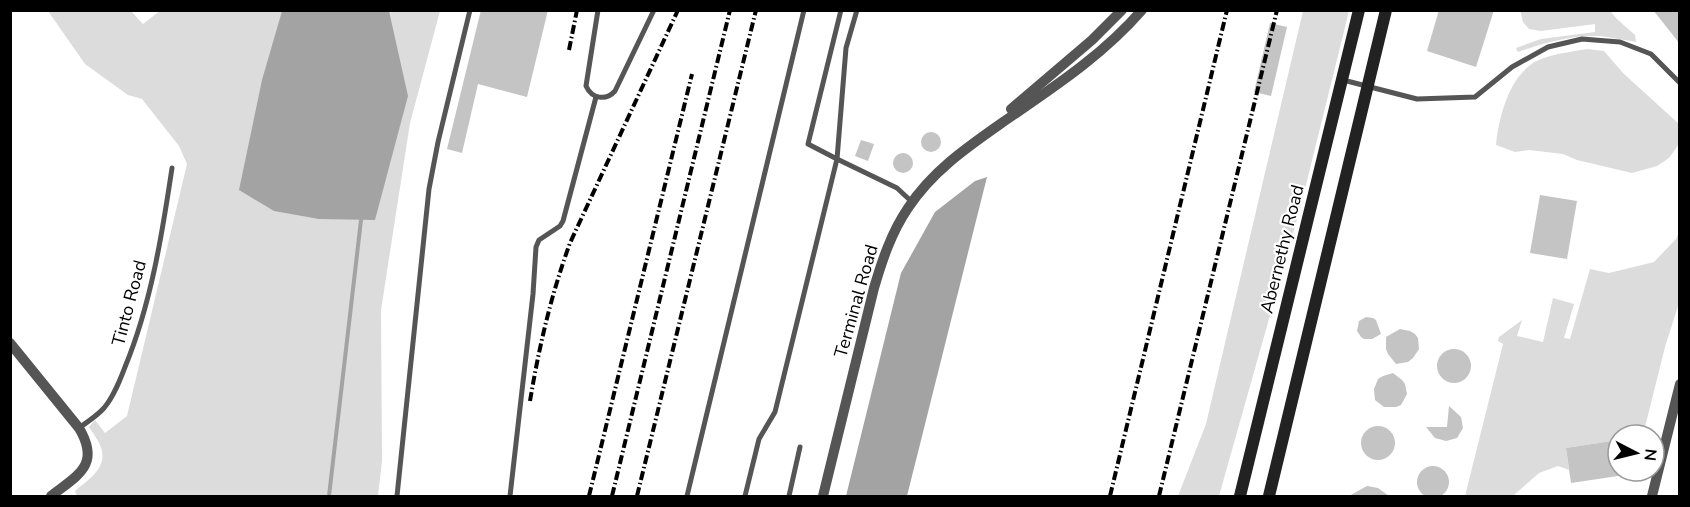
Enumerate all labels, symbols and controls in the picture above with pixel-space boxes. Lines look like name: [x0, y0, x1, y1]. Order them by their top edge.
street label: Abernethy Road: [1254, 182, 1310, 316]
street label: Terminal Road: [828, 242, 884, 360]
street label: Tinto Road: [106, 257, 152, 349]
north arrow: [1606, 423, 1666, 483]
text: N: [1638, 447, 1662, 462]

